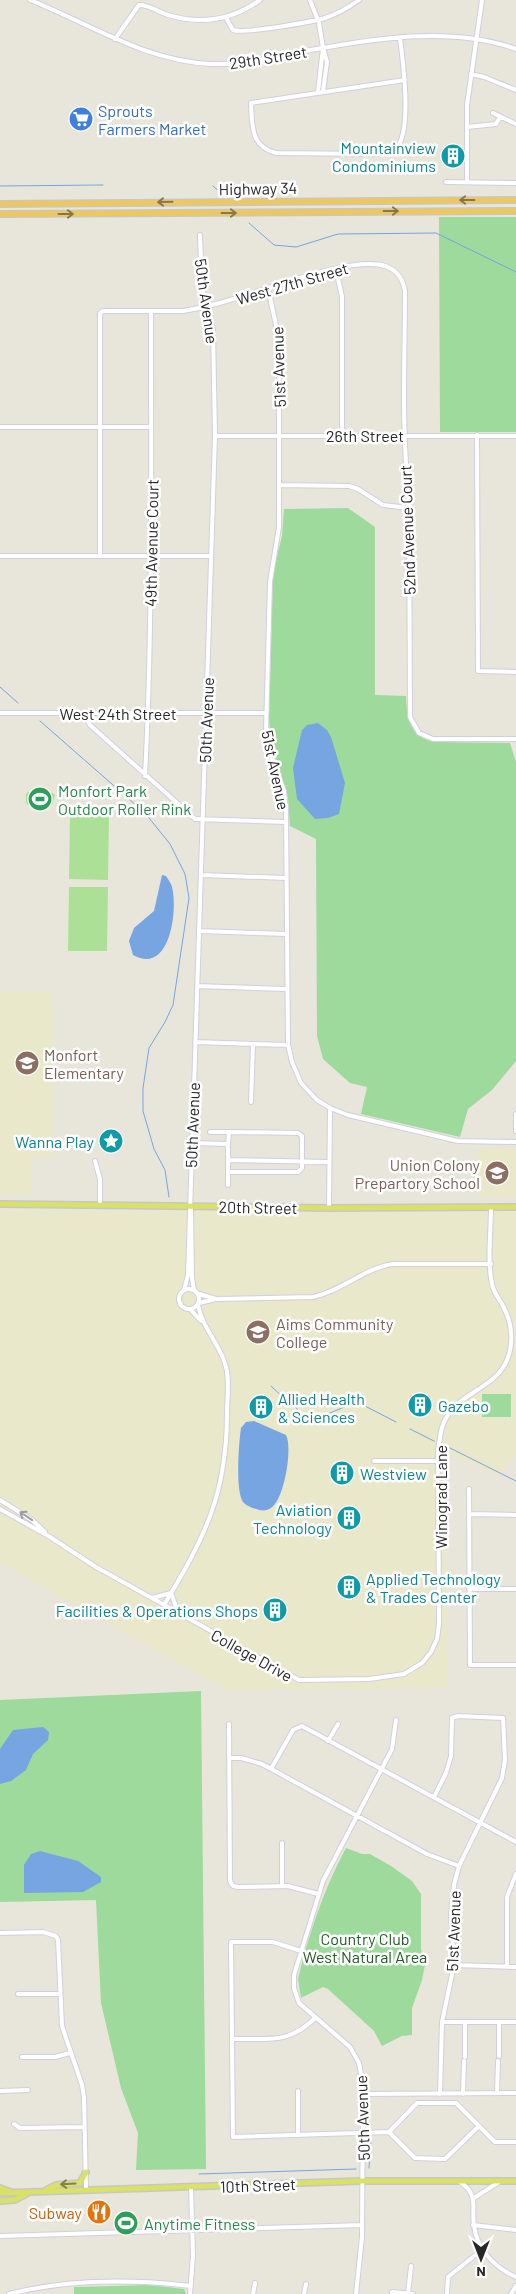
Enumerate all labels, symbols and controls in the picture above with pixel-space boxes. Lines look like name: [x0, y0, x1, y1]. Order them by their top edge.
street label: 29th Street: [228, 41, 308, 73]
place label: Sprouts Farmers Market: [98, 101, 206, 138]
supermarket icon: Sprouts Farmers Market: [68, 106, 94, 132]
place label: Mountainview Condominiums: [332, 138, 436, 175]
building icon: Mountainview Condominiums: [440, 143, 466, 169]
street label: Highway 34: [219, 178, 297, 198]
one-way arrow: [460, 195, 476, 205]
one-way arrow: [157, 197, 174, 207]
one-way arrow: [382, 206, 399, 216]
one-way arrow: [220, 208, 236, 218]
one-way arrow: [58, 209, 74, 219]
street label: 50th Avenue: [192, 257, 222, 345]
street label: West 27th Street: [234, 258, 350, 308]
street label: 51st Avenue: [267, 326, 289, 408]
street label: 26th Street: [326, 426, 404, 445]
street label: 52nd Avenue Court: [395, 465, 419, 595]
street label: 49th Avenue Court: [140, 479, 162, 607]
street label: 50th Avenue: [195, 677, 217, 763]
street label: West 24th Street: [59, 704, 177, 723]
street label: 51st Avenue: [258, 728, 294, 812]
place label: Monfort Park Outdoor Roller Rink: [58, 781, 191, 818]
sports icon: Monfort Park Outdoor Roller Rink: [27, 786, 53, 812]
place label: Monfort Elementary: [44, 1045, 124, 1082]
school or university icon: Monfort Elementary: [14, 1050, 40, 1076]
street label: 50th Avenue: [181, 1082, 203, 1168]
place icon: Wanna Play: [98, 1128, 124, 1154]
place label: Wanna Play: [15, 1132, 95, 1151]
place label: Union Colony Prepartory School: [355, 1155, 481, 1192]
school or university icon: Union Colony Prepartory School: [484, 1160, 510, 1186]
street label: 20th Street: [218, 1197, 298, 1217]
place label: Aims Community College: [276, 1314, 394, 1351]
school or university icon: Aims Community College: [245, 1319, 271, 1345]
place label: Allied Health & Sciences: [278, 1389, 365, 1426]
building icon: Gazebo: [407, 1392, 433, 1418]
building icon: Allied Health & Sciences: [248, 1394, 274, 1420]
place label: Gazebo: [438, 1396, 489, 1415]
street label: Winograd Lane: [431, 1445, 450, 1549]
building icon: Westview: [329, 1460, 355, 1486]
place label: Westview: [360, 1464, 427, 1483]
place label: Aviation Technology: [253, 1500, 333, 1537]
building icon: Aviation Technology: [336, 1505, 362, 1531]
one-way arrow: [20, 1511, 34, 1521]
place label: Applied Technology & Trades Center: [366, 1569, 501, 1606]
building icon: Applied Technology & Trades Center: [336, 1574, 362, 1600]
building icon: Facilities & Operations Shops: [262, 1597, 288, 1623]
place label: Facilities & Operations Shops: [56, 1601, 258, 1620]
street label: College Drive: [208, 1625, 296, 1685]
street label: 51st Avenue: [442, 1890, 464, 1972]
park label: Country Club West Natural Area: [303, 1929, 427, 1966]
street label: 50th Avenue: [351, 2075, 373, 2161]
street label: 10th Street: [220, 2174, 296, 2196]
one-way arrow: [60, 2180, 76, 2189]
restaurant icon: Subway: [86, 2199, 112, 2225]
place label: Subway: [29, 2203, 83, 2222]
sports icon: Anytime Fitness: [113, 2210, 139, 2236]
place label: Anytime Fitness: [144, 2214, 255, 2233]
north arrow: [456, 2234, 506, 2284]
text: N: [476, 2264, 486, 2281]

